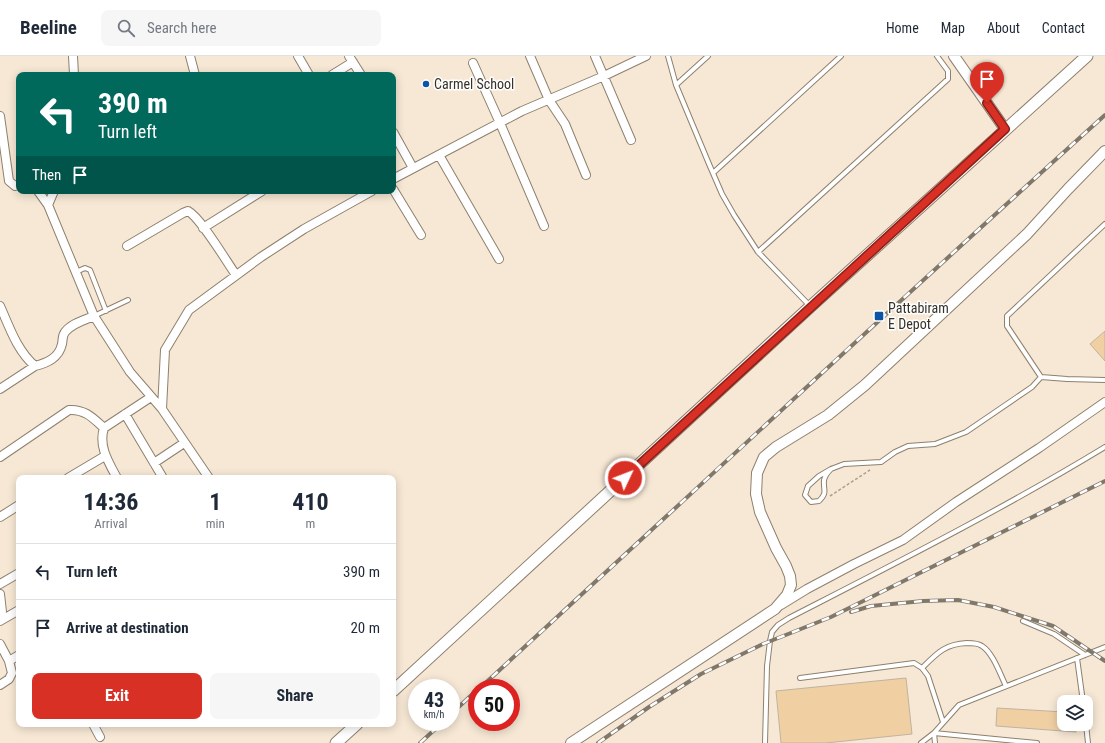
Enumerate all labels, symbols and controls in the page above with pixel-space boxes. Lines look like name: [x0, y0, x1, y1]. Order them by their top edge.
search box: [101, 10, 381, 46]
text: Beeline: [20, 16, 77, 39]
icon: search: [115, 17, 137, 39]
text: Search here: [147, 19, 217, 37]
text: Home: [886, 20, 919, 36]
text: Map: [941, 20, 965, 36]
text: About: [987, 20, 1020, 36]
text: Contact: [1042, 20, 1085, 36]
pin: [970, 62, 1004, 103]
icon: arrive: [976, 68, 998, 90]
place label: Carmel School: [434, 76, 514, 92]
marker: Carmel School: [421, 79, 431, 89]
text: 390 m: [98, 87, 168, 120]
icon: left: [32, 88, 84, 140]
text: Turn left: [98, 121, 157, 142]
icon: arrive: [69, 164, 91, 186]
text: Then: [32, 166, 61, 184]
place label: Pattabiram E Depot: [888, 300, 949, 332]
marker: Pattabiram E Depot: [873, 310, 885, 322]
position arrow: [604, 457, 646, 499]
text: 14:36: [83, 488, 138, 516]
text: 1: [209, 488, 221, 516]
text: 410: [292, 488, 329, 516]
text: Arrival: [94, 516, 127, 531]
text: min: [206, 516, 225, 531]
text: m: [306, 516, 315, 531]
icon: left: [32, 561, 54, 583]
text: Turn left: [66, 563, 117, 581]
text: 390 m: [343, 563, 380, 581]
icon: arrive: [32, 617, 54, 639]
text: Arrive at destination: [66, 619, 189, 637]
text: 20 m: [350, 619, 380, 637]
button: Exit: [32, 673, 202, 719]
button: Share: [210, 673, 380, 719]
speed limit sign: 50: [468, 679, 520, 731]
text: 43: [424, 688, 444, 712]
map controls: [1057, 695, 1093, 731]
button: layers: [1057, 695, 1093, 731]
text: km/h: [424, 709, 444, 720]

